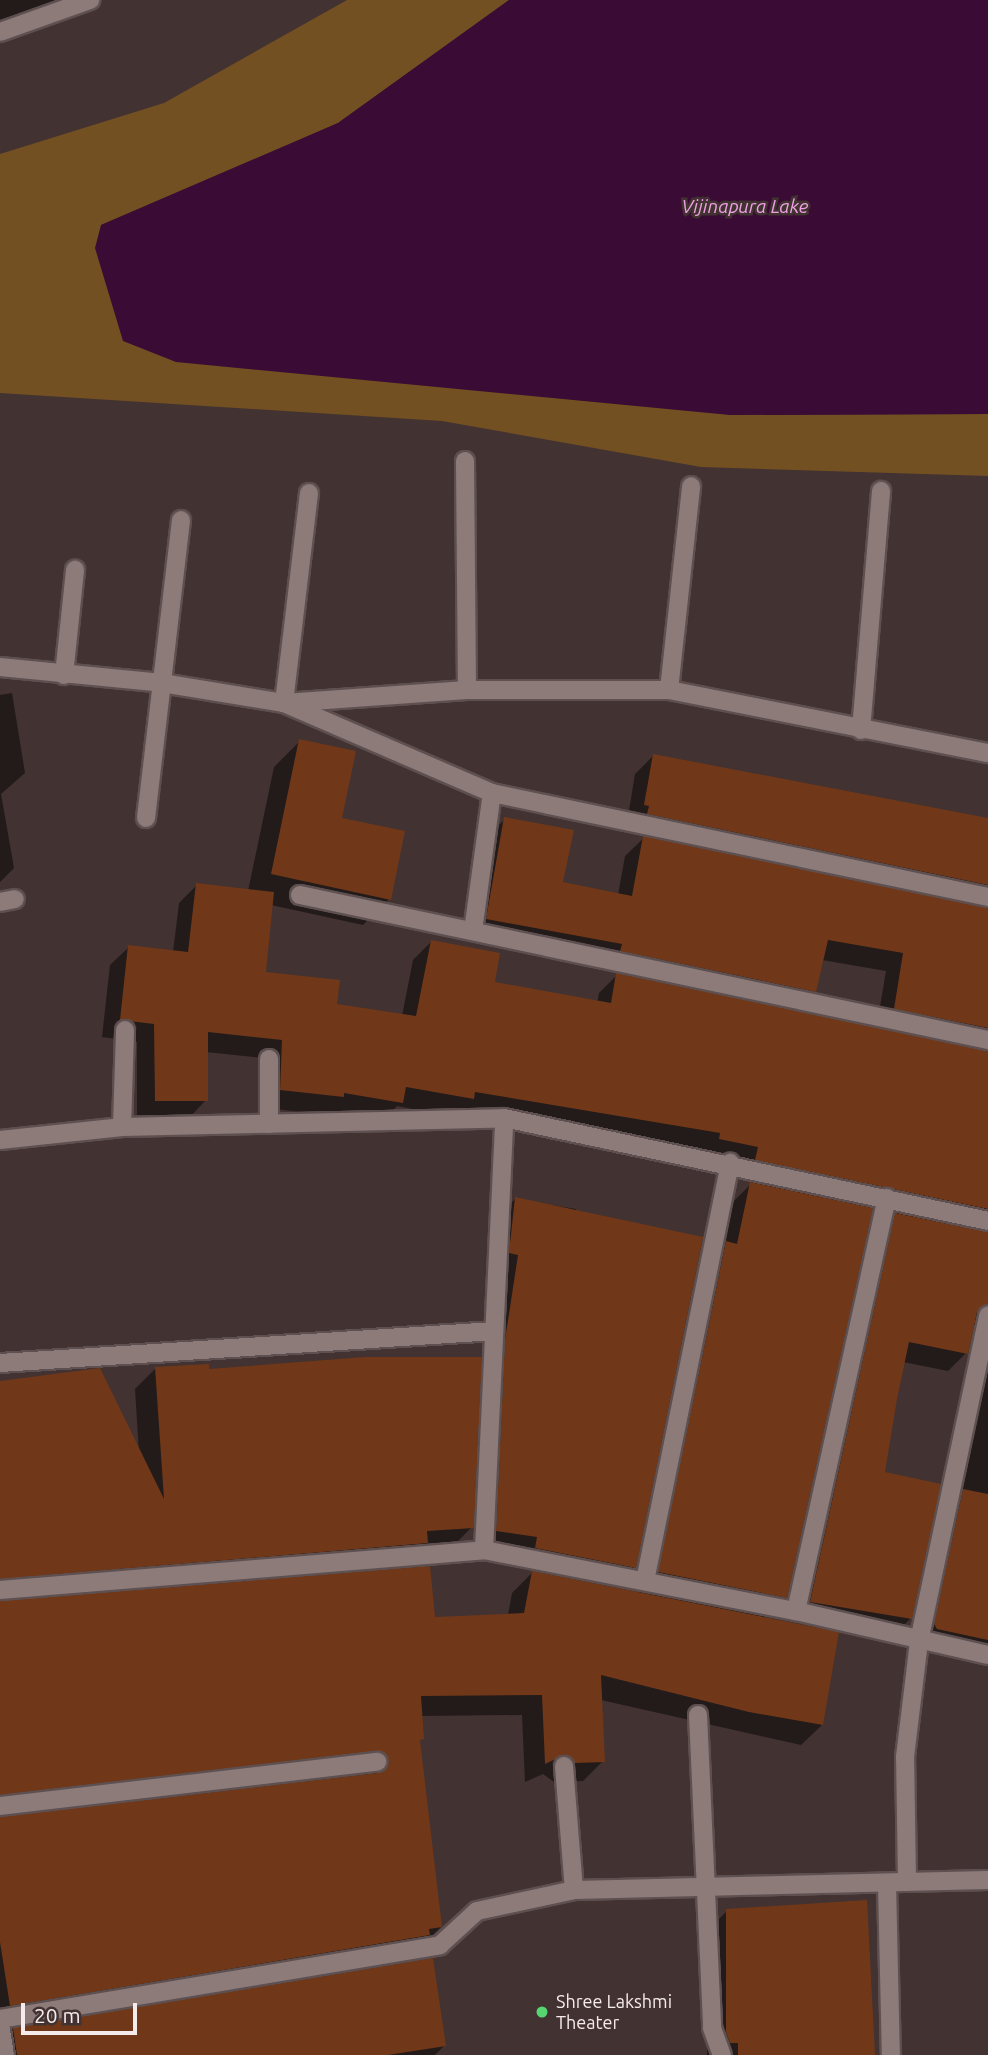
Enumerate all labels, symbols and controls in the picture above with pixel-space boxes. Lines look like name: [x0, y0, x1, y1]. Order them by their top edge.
water label: Vijinapura Lake: [682, 196, 808, 218]
scale bar: [24, 1988, 140, 2032]
place label: Shree Lakshmi Theater: [556, 1991, 672, 2034]
text: 20 m: [34, 2003, 81, 2027]
marker: Shree Lakshmi Theater: [534, 2004, 550, 2020]

